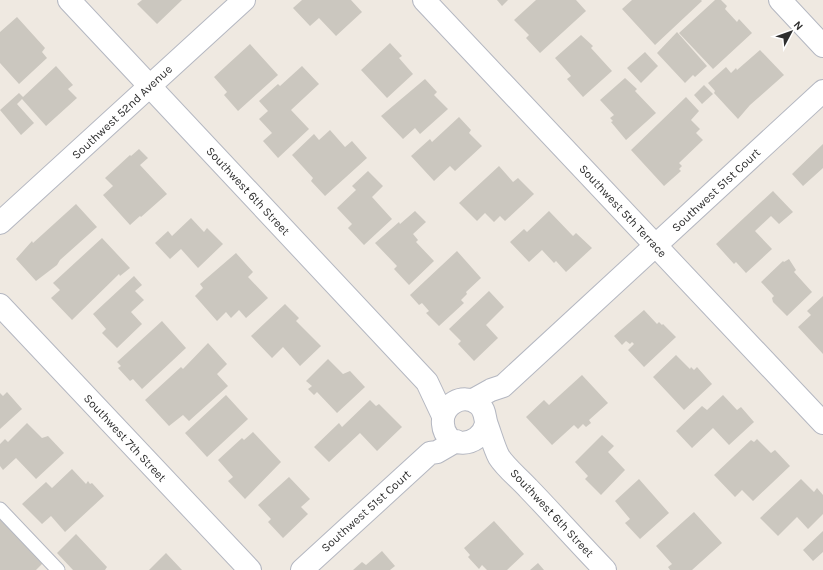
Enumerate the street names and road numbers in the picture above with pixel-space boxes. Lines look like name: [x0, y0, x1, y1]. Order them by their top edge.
street label: Southwest 52nd Avenue: [69, 62, 175, 162]
street label: Southwest 6th Street: [203, 144, 293, 238]
street label: Southwest 51st Court: [669, 145, 763, 235]
street label: Southwest 5th Terrace: [576, 162, 670, 260]
street label: Southwest 7th Street: [81, 391, 170, 485]
street label: Southwest 6th Street: [507, 466, 597, 560]
street label: Southwest 51st Court: [318, 467, 414, 555]

